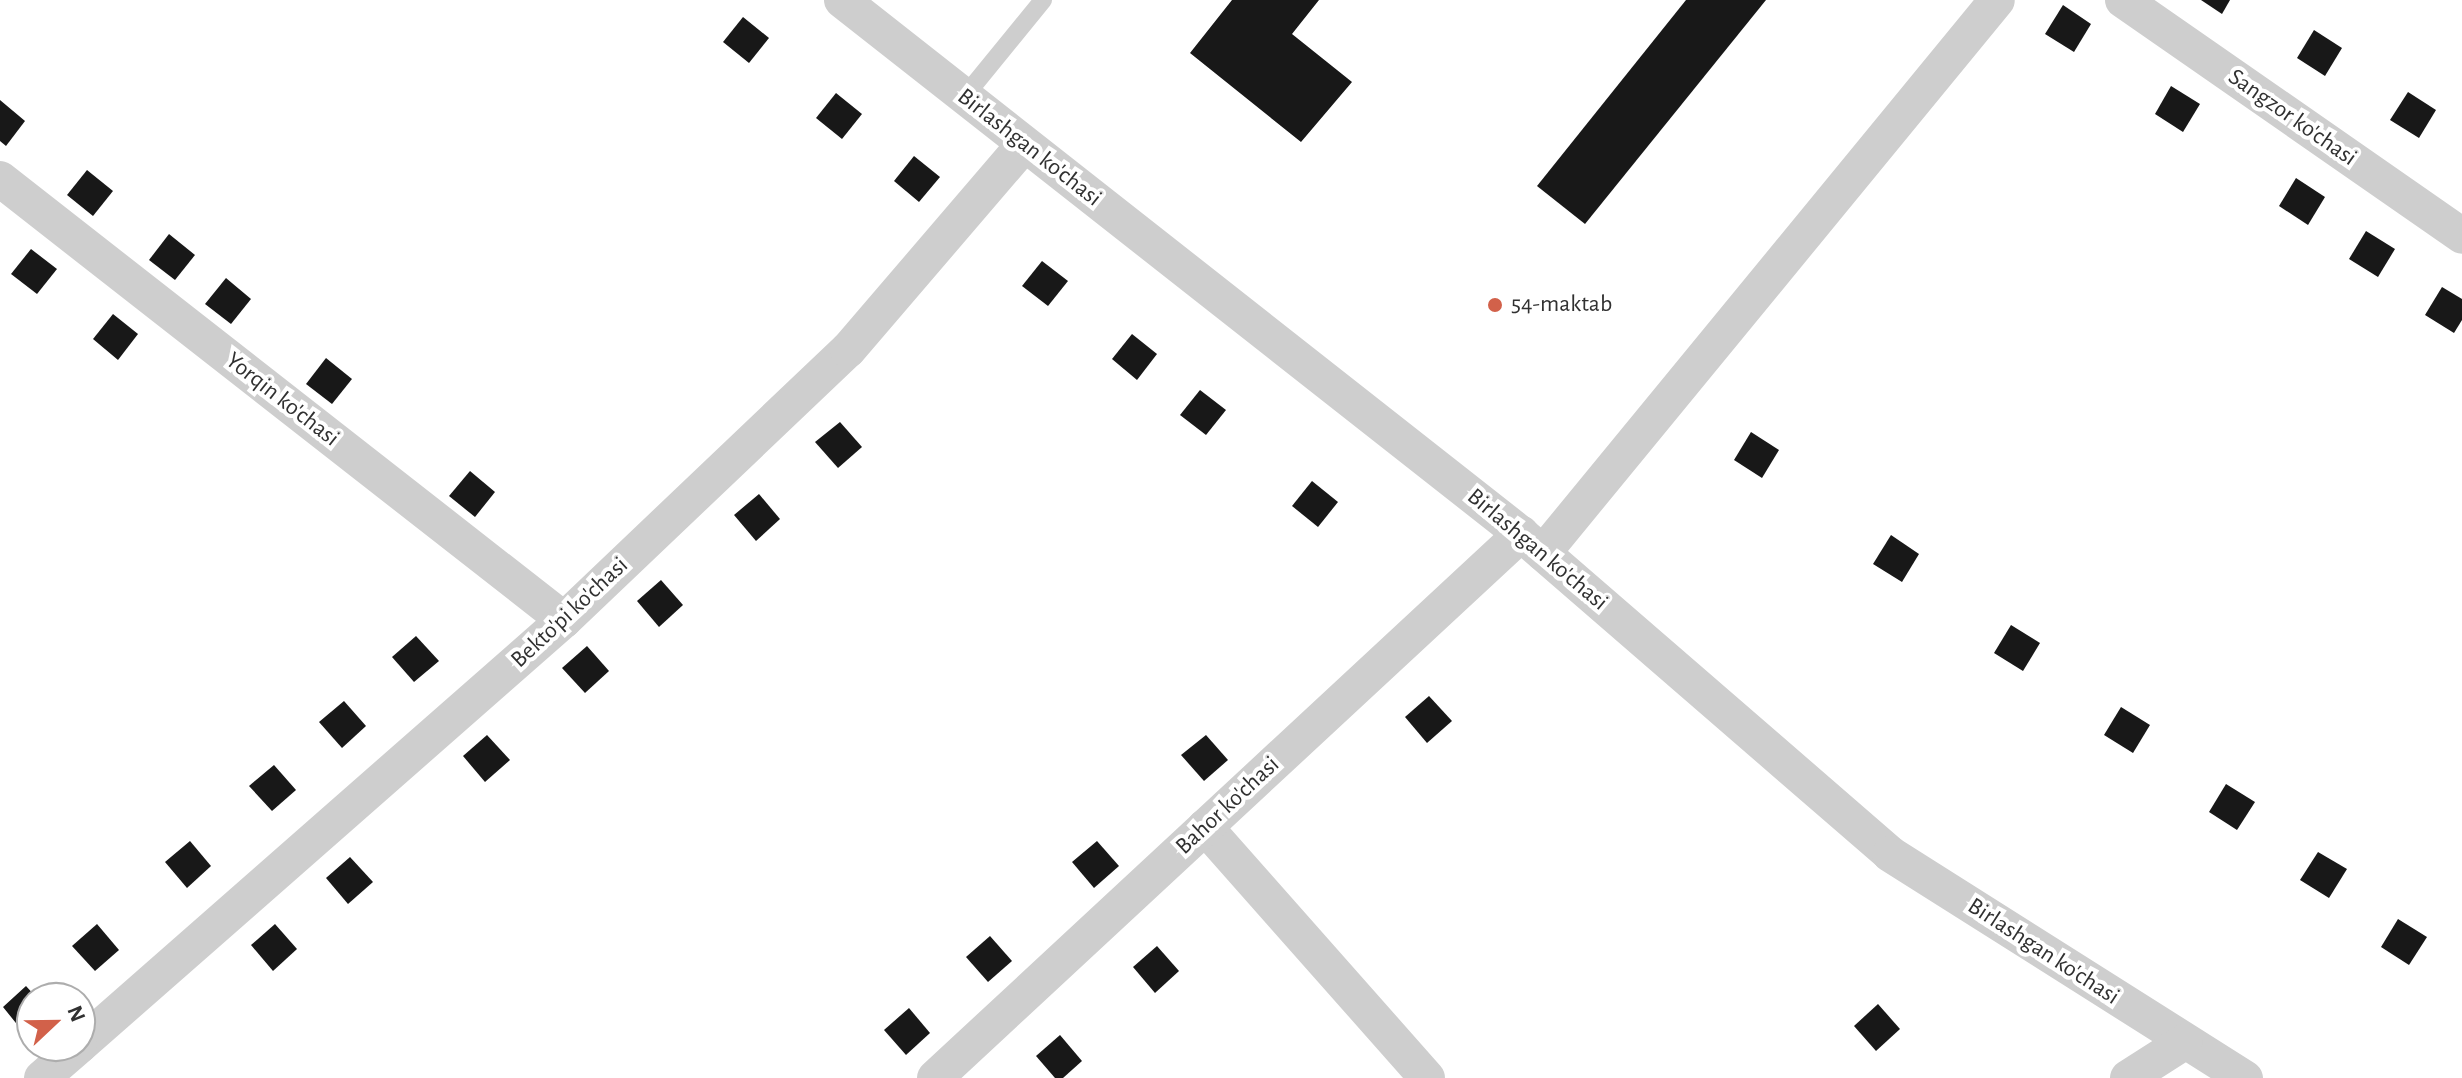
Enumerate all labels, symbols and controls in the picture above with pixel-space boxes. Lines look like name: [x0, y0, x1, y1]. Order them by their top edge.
street label: Sangzor ko'chasi: [2222, 63, 2362, 173]
street label: Birlashgan ko'chasi: [951, 83, 1107, 213]
place label: 54-maktab: [1511, 291, 1612, 319]
marker: 54-maktab: [1486, 296, 1504, 314]
street label: Yorqin ko'chasi: [219, 347, 345, 453]
street label: Birlashgan ko'chasi: [1461, 483, 1613, 617]
street label: Bekto'pi ko'chasi: [505, 551, 635, 675]
street label: Bahor ko'chasi: [1170, 751, 1286, 861]
street label: Birlashgan ko'chasi: [1962, 892, 2124, 1012]
north arrow: [16, 982, 96, 1062]
text: N: [63, 1003, 89, 1025]

